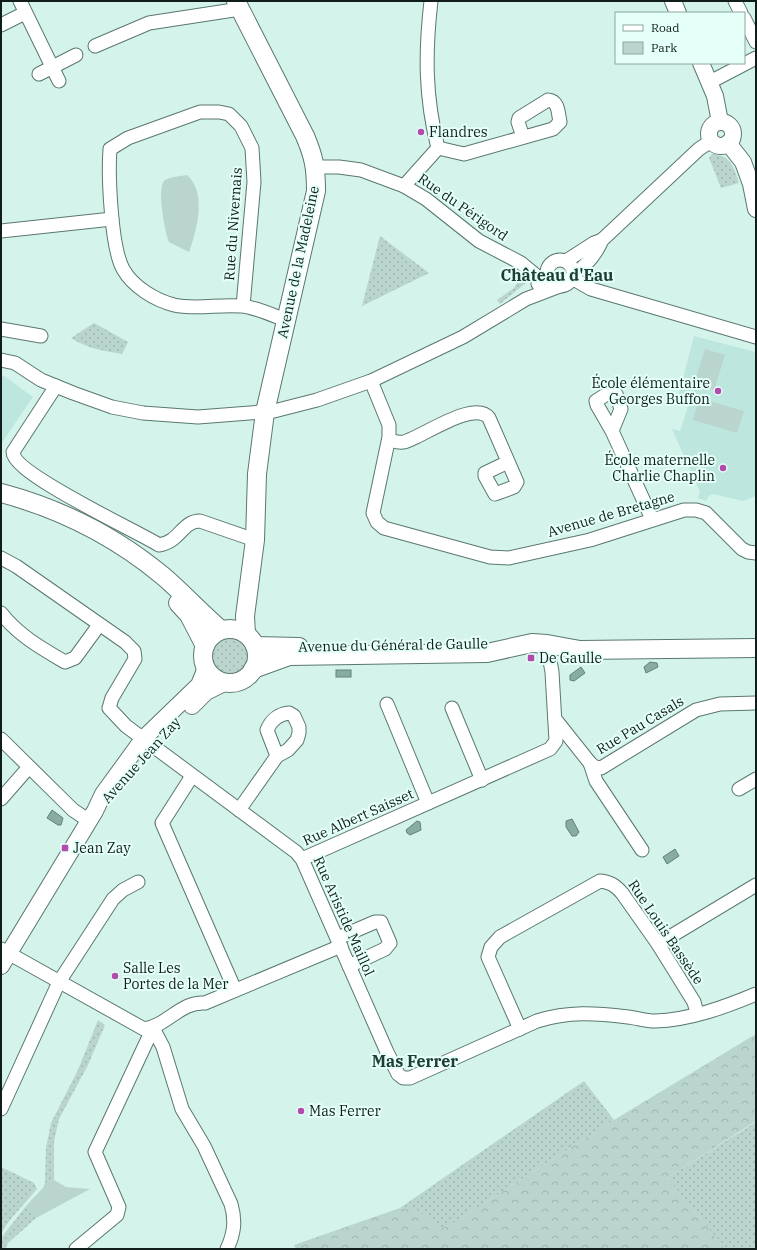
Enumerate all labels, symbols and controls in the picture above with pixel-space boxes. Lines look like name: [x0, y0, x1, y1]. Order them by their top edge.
legend: [615, 12, 745, 64]
text: Road: [651, 20, 680, 35]
text: Park: [651, 40, 677, 55]
place label: Flandres: [429, 123, 488, 141]
marker: Flandres: [416, 127, 426, 137]
street label: Rue du Nivernais: [220, 167, 246, 281]
street label: Rue du Périgord: [414, 169, 512, 245]
street label: Avenue de la Madeleine: [273, 184, 323, 340]
district label: Château d'Eau: [501, 265, 613, 285]
place label: École élémentaire Georges Buffon: [592, 373, 710, 408]
marker: École élémentaire Georges Buffon: [713, 386, 723, 396]
place label: École maternelle Charlie Chaplin: [604, 450, 715, 485]
marker: École maternelle Charlie Chaplin: [718, 463, 728, 473]
street label: Avenue de Bretagne: [545, 487, 677, 541]
street label: Avenue du Général de Gaulle: [298, 634, 488, 656]
place label: De Gaulle: [539, 649, 602, 667]
marker: De Gaulle: [526, 653, 536, 663]
street label: Rue Pau Casals: [593, 692, 687, 758]
street label: Avenue Jean Zay: [97, 713, 185, 807]
street label: Rue Albert Saisset: [300, 784, 416, 849]
place label: Jean Zay: [73, 839, 131, 857]
marker: Jean Zay: [60, 843, 70, 853]
street label: Rue Aristide Maillol: [310, 853, 378, 979]
street label: Rue Louis Bassède: [624, 876, 708, 988]
place label: Salle Les Portes de la Mer: [123, 959, 229, 993]
marker: Salle Les Portes de la Mer: [110, 971, 120, 981]
district label: Mas Ferrer: [372, 1051, 458, 1071]
place label: Mas Ferrer: [309, 1102, 382, 1120]
marker: Mas Ferrer: [296, 1106, 306, 1116]

